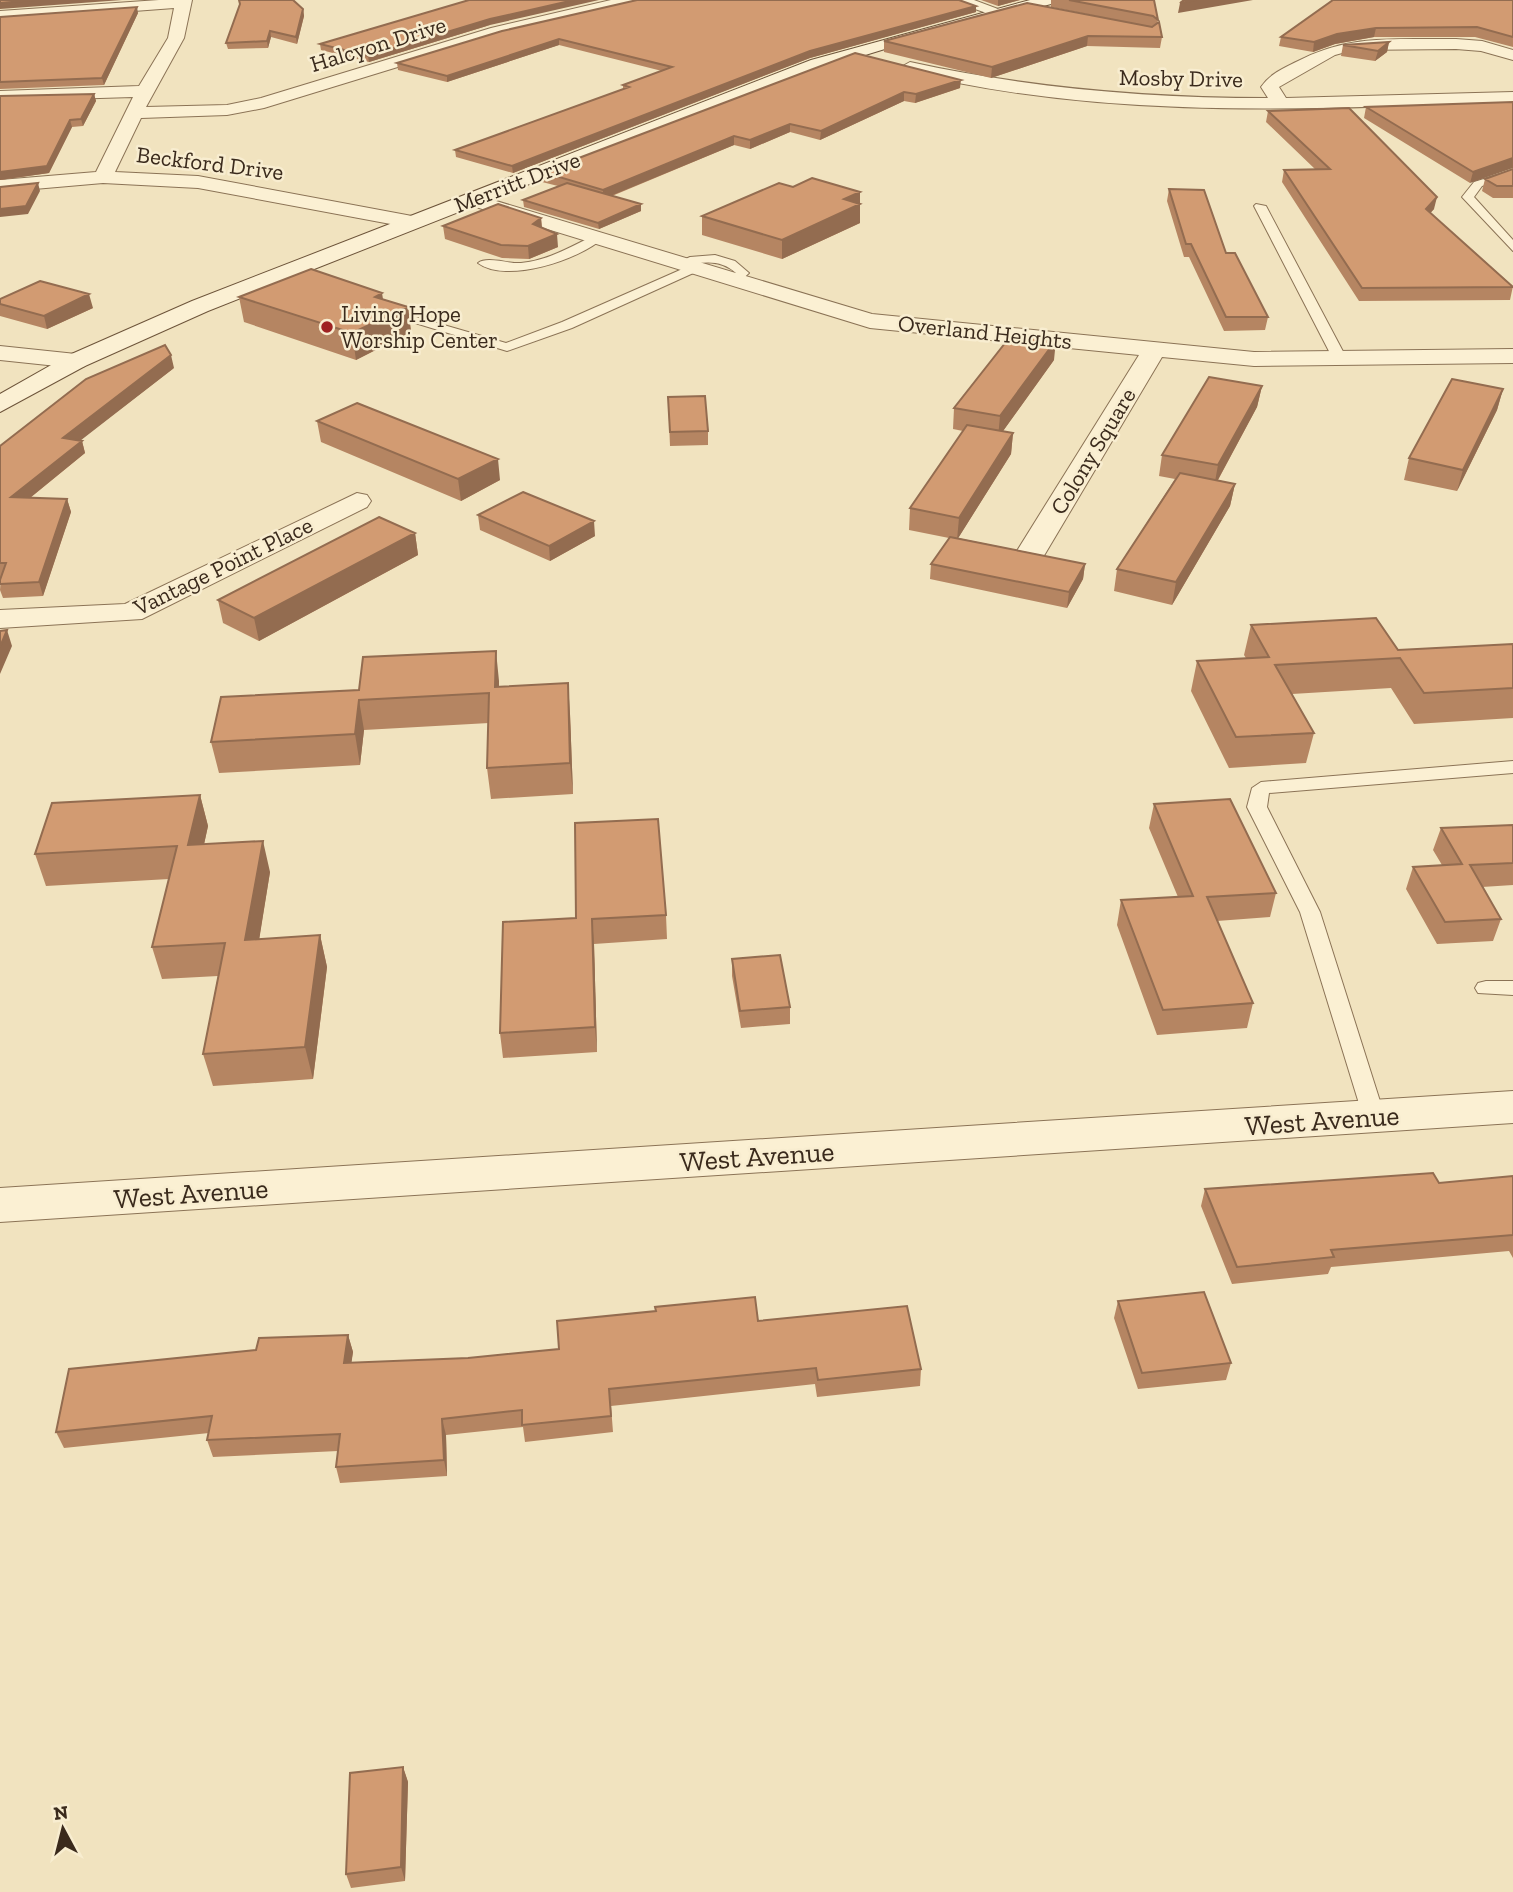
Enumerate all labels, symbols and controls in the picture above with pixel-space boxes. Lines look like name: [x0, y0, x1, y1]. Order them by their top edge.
street label: Halcyon Drive: [307, 10, 449, 78]
street label: Mosby Drive: [1119, 63, 1243, 93]
street label: Beckford Drive: [135, 140, 285, 186]
street label: Merritt Drive: [450, 145, 584, 219]
place label: Living Hope Worship Center: [341, 300, 498, 354]
street label: Overland Heights: [897, 309, 1073, 355]
marker: Living Hope Worship Center: [319, 319, 335, 335]
street label: Colony Square: [1044, 383, 1142, 519]
street label: Vantage Point Place: [128, 511, 317, 622]
street label: West Avenue: [1244, 1099, 1400, 1142]
street label: West Avenue: [679, 1135, 835, 1178]
street label: West Avenue: [113, 1172, 269, 1215]
north arrow: [28, 1794, 98, 1864]
text: N: [52, 1800, 70, 1825]

